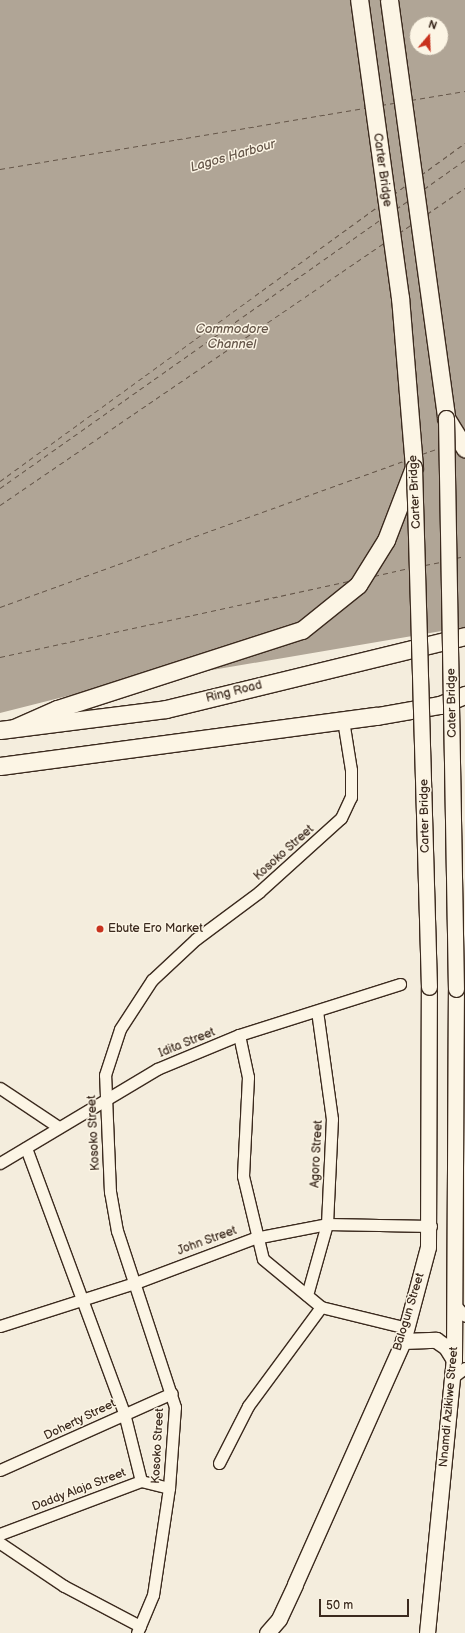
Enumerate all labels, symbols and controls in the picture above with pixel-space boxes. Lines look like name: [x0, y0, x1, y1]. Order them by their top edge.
north arrow: [409, 16, 449, 56]
text: N: [427, 18, 439, 33]
street label: Carter Bridge: [370, 132, 394, 208]
water label: Lagos Harbour: [189, 136, 277, 176]
water label: Commodore Channel: [195, 322, 269, 353]
street label: Carter Bridge: [406, 455, 424, 529]
street label: Cater Bridge: [444, 668, 460, 738]
street label: Ring Road: [204, 678, 264, 706]
street label: Carter Bridge: [417, 779, 433, 853]
street label: Kosoko Street: [251, 822, 317, 884]
place label: Ebute Ero Market: [108, 922, 203, 936]
marker: Ebute Ero Market: [95, 924, 105, 934]
street label: Idita Street: [157, 1025, 217, 1061]
street label: Kosoko Street: [85, 1095, 103, 1171]
street label: Agoro Street: [308, 1120, 326, 1188]
street label: John Street: [175, 1224, 239, 1258]
street label: Balogun Street: [390, 1271, 428, 1353]
street label: Nnamdi Azikiwe Street: [437, 1346, 461, 1468]
street label: Doherty Street: [41, 1396, 119, 1444]
street label: Kosoko Street: [149, 1408, 167, 1484]
street label: Daddy Alaja Street: [30, 1465, 128, 1515]
scale bar: [321, 1591, 411, 1617]
text: 50 m: [326, 1598, 353, 1613]

